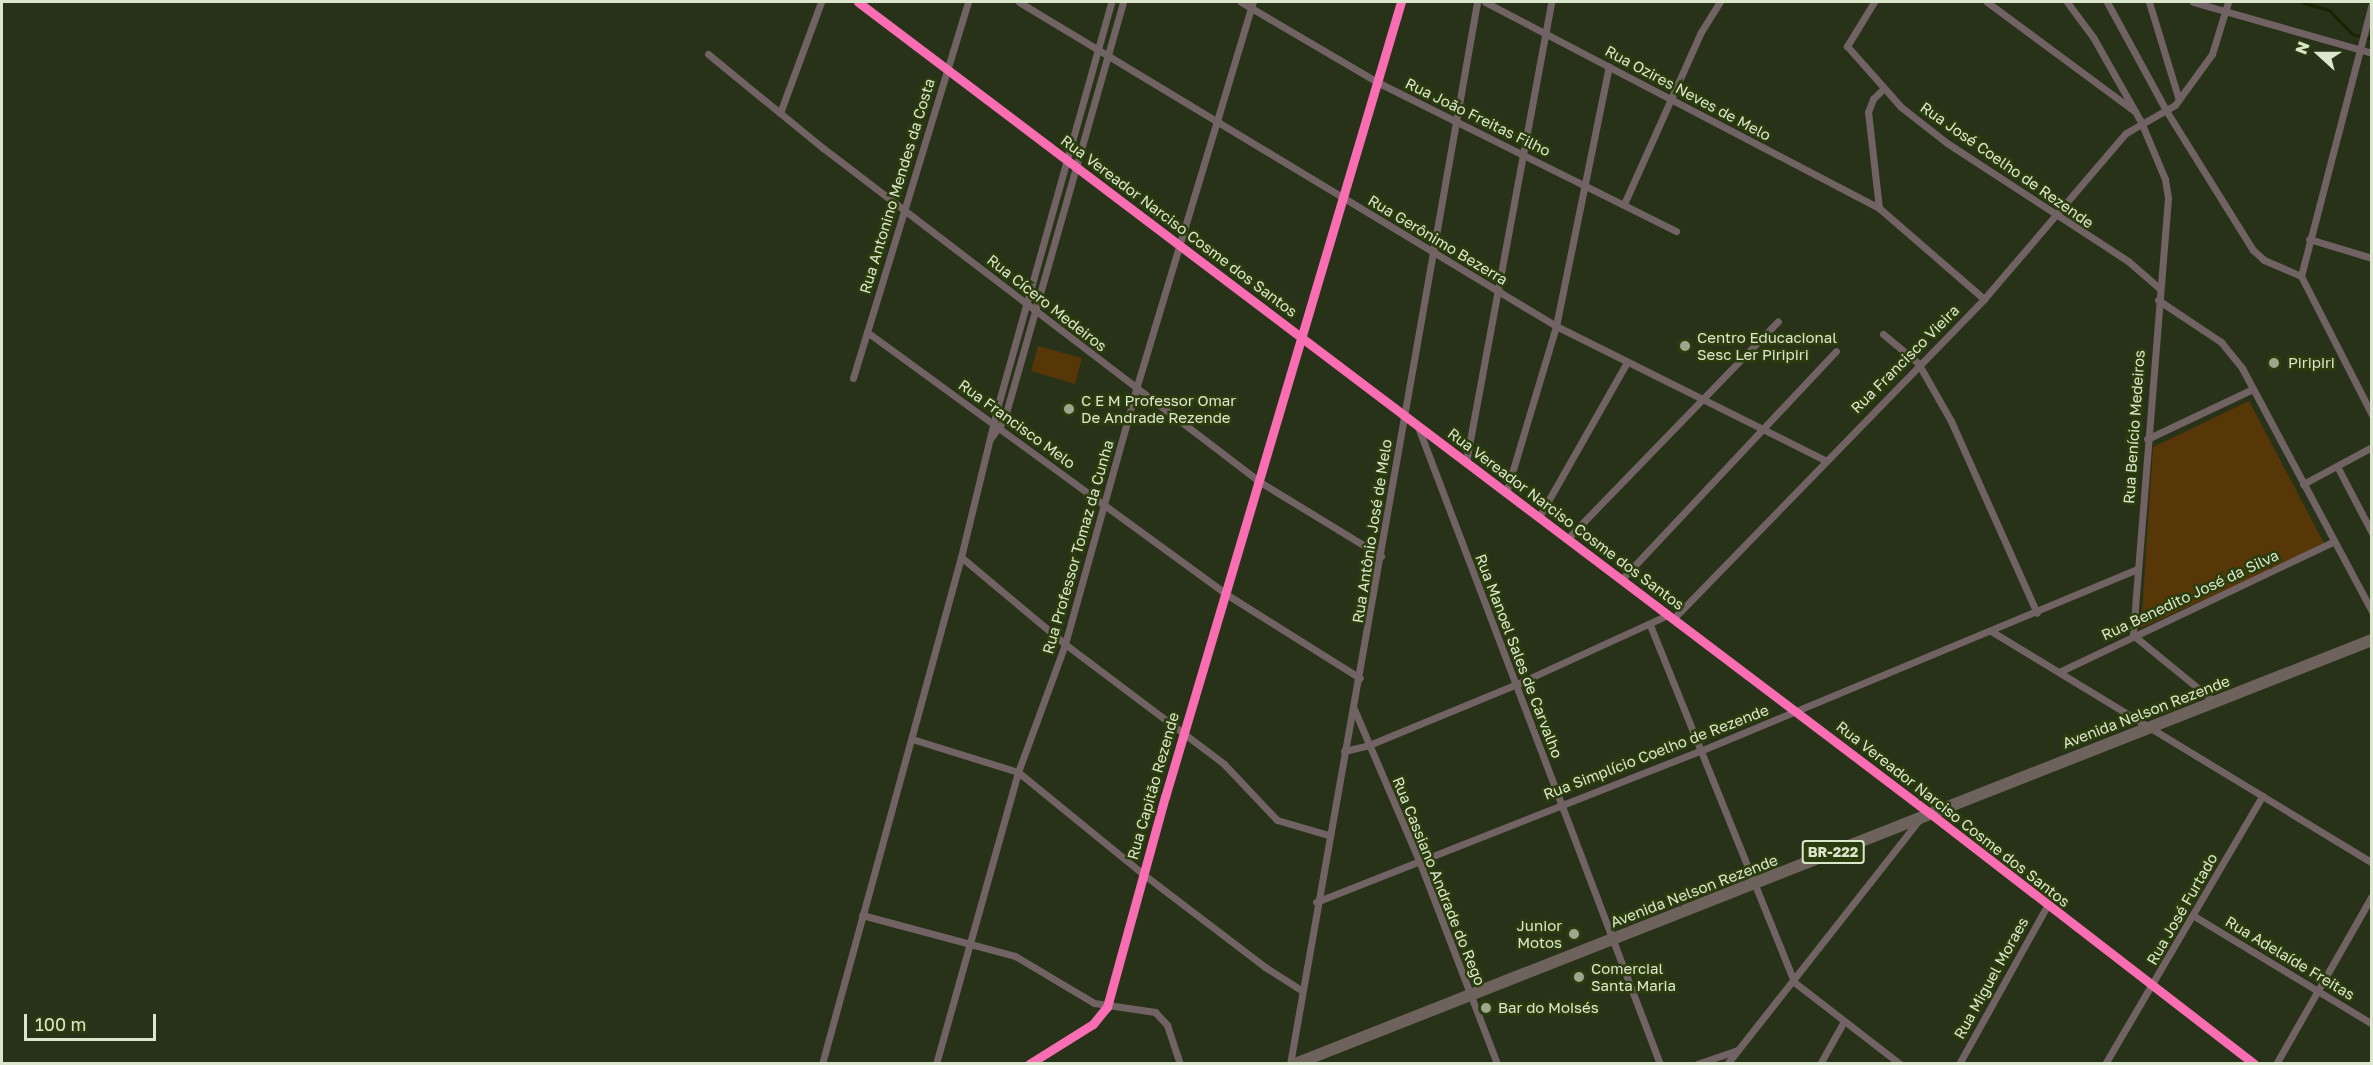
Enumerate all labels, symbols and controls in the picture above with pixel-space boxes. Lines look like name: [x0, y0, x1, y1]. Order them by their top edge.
north arrow: [2289, 24, 2349, 84]
text: N: [2291, 38, 2314, 57]
street label: Rua Ozires Neves de Melo: [1602, 42, 1774, 144]
street label: Rua João Freitas Filho: [1402, 74, 1554, 160]
street label: Rua Antonino Mendes da Costa: [856, 76, 938, 296]
street label: Rua José Coelho de Rezende: [1917, 98, 2097, 232]
street label: Rua Vereador Narciso Cosme dos Santos: [1057, 131, 1301, 321]
street label: Rua Gerônimo Bezerra: [1365, 191, 1511, 289]
street label: Rua Cícero Medeiros: [984, 251, 1110, 355]
street label: Rua Francisco Vieira: [1847, 301, 1963, 417]
place label: Centro Educacional Sesc Ler Piripiri: [1697, 328, 1837, 363]
marker: Centro Educacional Sesc Ler Piripiri: [1678, 339, 1692, 353]
street label: Rua Benício Medeiros: [2120, 349, 2148, 505]
marker: Piripiri: [2265, 354, 2283, 372]
place label: Piripiri: [2288, 354, 2335, 372]
street label: Rua Francisco Melo: [955, 376, 1079, 472]
place label: C E M Professor Omar De Andrade Rezende: [1081, 391, 1236, 426]
marker: C E M Professor Omar De Andrade Rezende: [1062, 402, 1076, 416]
street label: Rua Vereador Narciso Cosme dos Santos: [1444, 424, 1688, 614]
street label: Rua Professor Tomaz da Cunha: [1039, 438, 1117, 656]
street label: Rua Antônio José de Melo: [1349, 438, 1395, 624]
street label: Rua Benedito José da Silva: [2098, 546, 2282, 644]
street label: Rua Manoel Sales de Carvalho: [1472, 551, 1566, 761]
street label: Avenida Nelson Rezende: [2060, 672, 2232, 752]
street label: Rua Simplício Coelho de Rezende: [1541, 701, 1771, 803]
street label: Rua Capitão Rezende: [1123, 710, 1183, 862]
street label: Rua Vereador Narciso Cosme dos Santos: [1833, 717, 2073, 911]
street label: Rua Cassiano Andrade do Rego: [1389, 774, 1489, 988]
road number: BR-222: [1802, 841, 1864, 863]
street label: Rua José Furtado: [2143, 850, 2221, 968]
street label: Avenida Nelson Rezende: [1608, 851, 1780, 931]
street label: Rua Adelaíde Freitas: [2222, 912, 2358, 1004]
street label: Rua Miguel Moraes: [1950, 914, 2032, 1042]
place label: Junior Motos: [1517, 916, 1562, 951]
marker: Junior Motos: [1567, 927, 1581, 941]
place label: Comercial Santa Maria: [1591, 959, 1676, 994]
marker: Comercial Santa Maria: [1572, 970, 1586, 984]
place label: Bar do Moisés: [1498, 999, 1599, 1017]
marker: Bar do Moisés: [1479, 1001, 1493, 1015]
scale bar: [27, 1002, 159, 1040]
text: 100 m: [35, 1013, 86, 1035]

